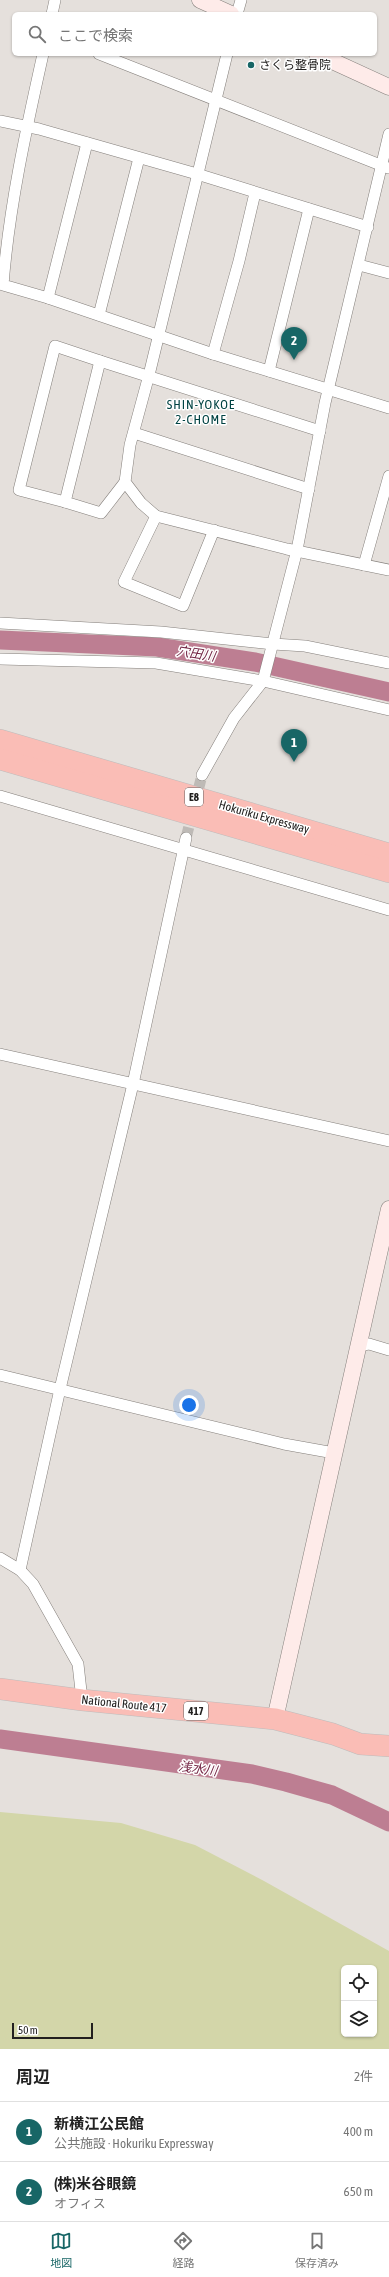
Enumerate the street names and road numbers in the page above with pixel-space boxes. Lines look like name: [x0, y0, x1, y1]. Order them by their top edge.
road number: E8: [185, 788, 203, 806]
street label: Hokuriku Expressway: [217, 797, 311, 837]
street label: National Route 417: [81, 1693, 168, 1715]
road number: 417: [184, 1702, 208, 1720]

